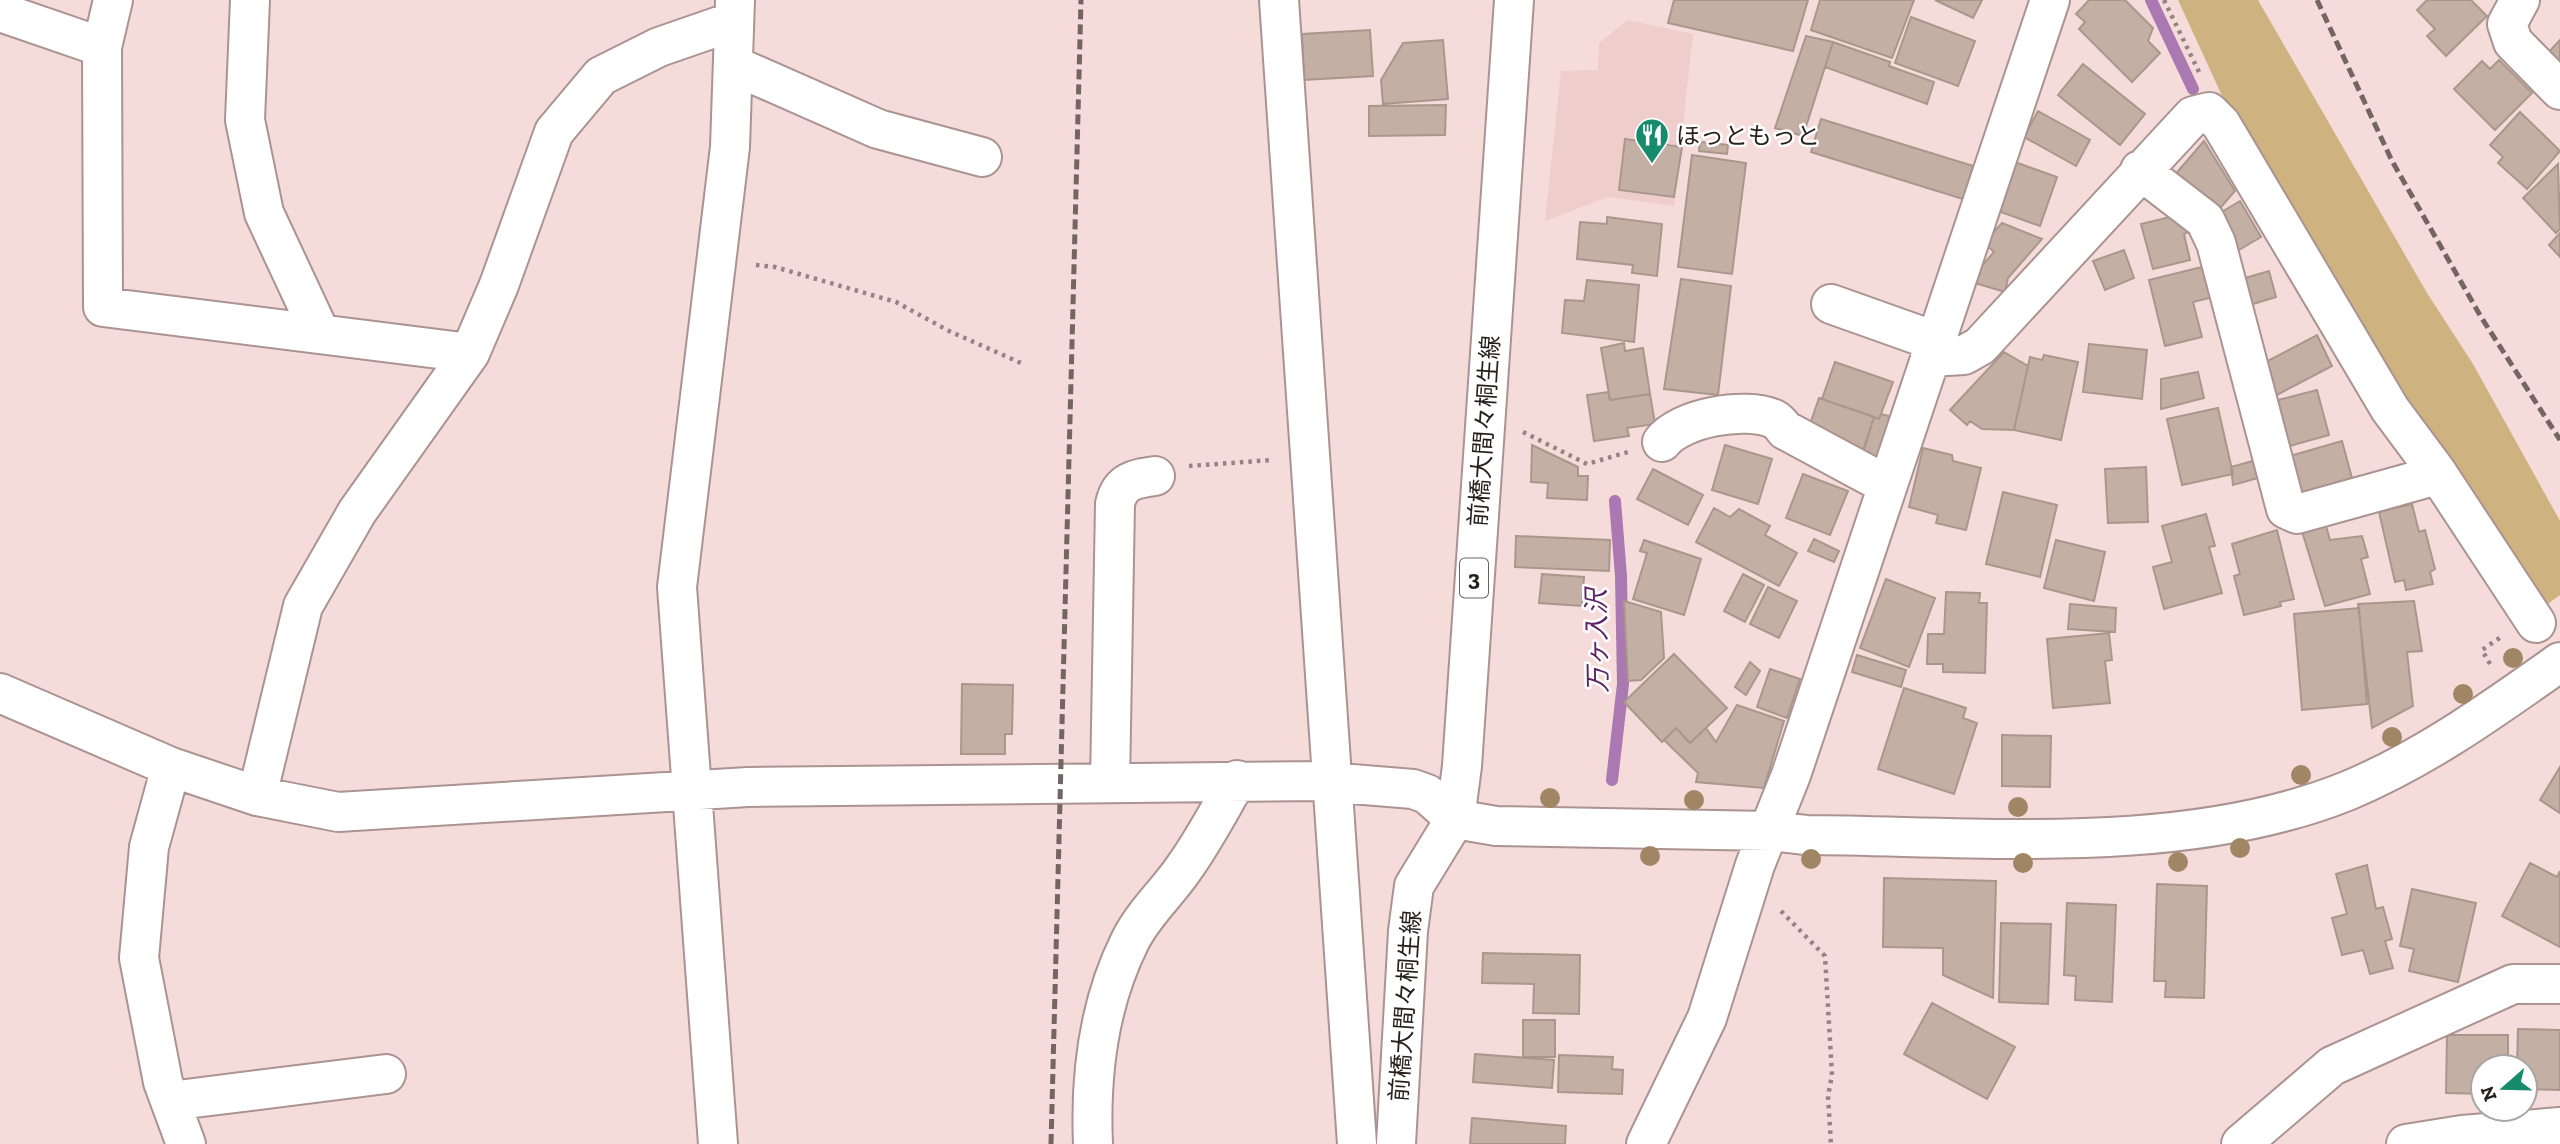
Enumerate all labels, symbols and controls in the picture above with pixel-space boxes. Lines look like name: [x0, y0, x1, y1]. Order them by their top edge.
restaurant icon: ほっともっと: [1633, 116, 1671, 165]
place label: ほっともっと: [1676, 121, 1820, 150]
street label: 前橋大間々桐生線: [1463, 334, 1505, 528]
road number: 3: [1460, 558, 1488, 598]
water label: 万ヶ入沢: [1580, 586, 1614, 693]
street label: 前橋大間々桐生線: [1384, 909, 1426, 1103]
north arrow: [2469, 1053, 2539, 1123]
text: N: [2475, 1083, 2502, 1104]

